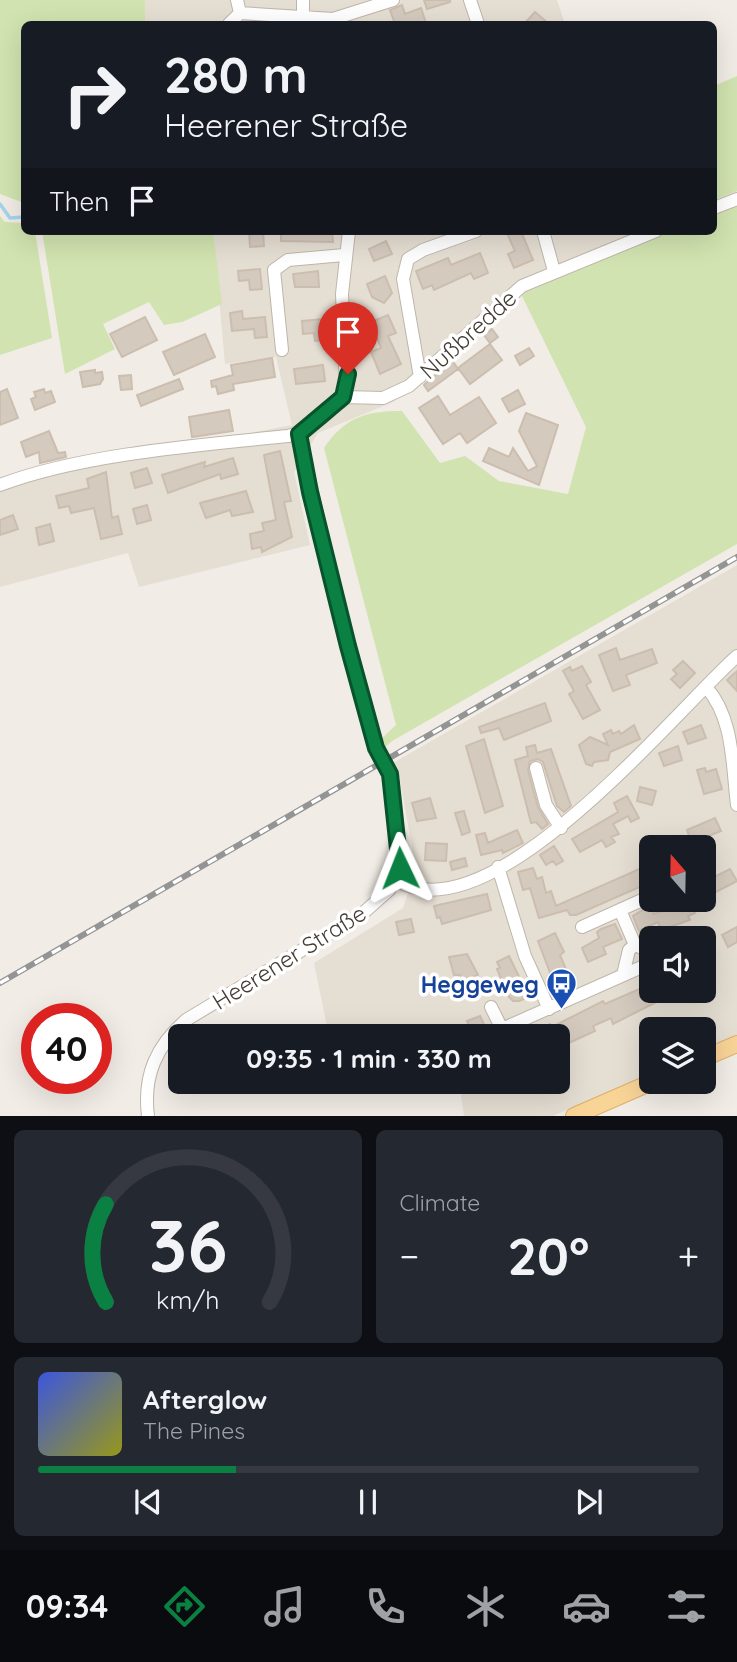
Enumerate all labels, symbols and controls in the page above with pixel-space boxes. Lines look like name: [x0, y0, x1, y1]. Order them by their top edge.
text: 280 m: [164, 44, 308, 105]
icon: right: [49, 49, 140, 140]
text: Heerener Straße: [164, 105, 408, 145]
icon: arrive: [123, 182, 161, 220]
text: Then: [49, 185, 109, 218]
street label: Nußbredde: [414, 283, 522, 385]
pin: [318, 302, 378, 374]
icon: arrive: [329, 313, 367, 351]
position arrow: [363, 831, 437, 905]
north arrow: [639, 835, 716, 912]
map controls: [639, 835, 716, 1094]
street label: Heerener Straße: [207, 898, 371, 1016]
button: sound: [639, 926, 716, 1003]
bus stop icon: Heggeweg: [545, 967, 579, 1011]
place label: Heggeweg: [421, 970, 539, 999]
speed limit sign: 40: [21, 1003, 112, 1094]
button: layers: [639, 1017, 716, 1094]
text: 09:35 · 1 min · 330 m: [246, 1042, 492, 1075]
text: Climate: [400, 1188, 480, 1217]
text: 36: [148, 1200, 227, 1291]
text: 20°: [507, 1223, 589, 1288]
text: −: [400, 1232, 419, 1280]
text: +: [678, 1232, 699, 1280]
text: km/h: [156, 1284, 219, 1315]
text: Afterglow: [143, 1383, 267, 1416]
text: The Pines: [143, 1416, 245, 1445]
icon: previous: [129, 1483, 167, 1521]
icon: pause: [349, 1483, 387, 1521]
icon: next: [570, 1483, 608, 1521]
icon: directions: [160, 1582, 209, 1631]
icon: music: [260, 1582, 309, 1631]
icon: phone: [361, 1582, 410, 1631]
icon: climate: [461, 1582, 510, 1631]
icon: car: [562, 1582, 611, 1631]
icon: filters: [662, 1582, 711, 1631]
text: 09:34: [26, 1586, 108, 1626]

